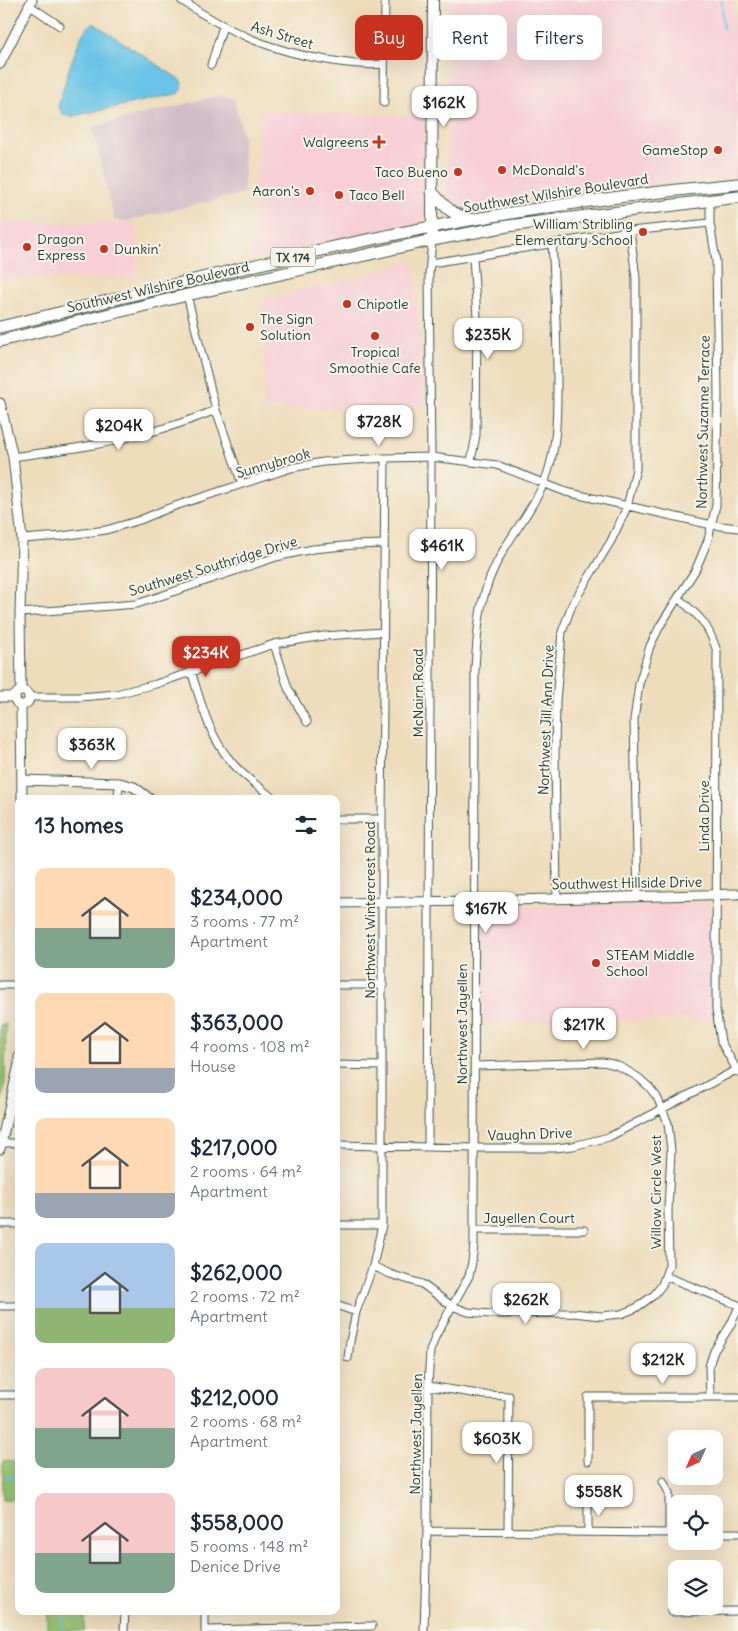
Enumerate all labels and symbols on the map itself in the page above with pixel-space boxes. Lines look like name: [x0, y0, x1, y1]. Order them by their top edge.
street label: Ash Street: [249, 17, 316, 53]
pin: $162K: [409, 86, 479, 128]
place label: Walgreens: [303, 133, 369, 151]
marker: Walgreens: [373, 136, 385, 148]
place label: GameStop: [642, 141, 708, 159]
marker: GameStop: [712, 144, 724, 156]
place label: McDonald's: [512, 161, 585, 179]
place label: Taco Bueno: [375, 163, 448, 181]
marker: McDonald's: [496, 164, 508, 176]
marker: Taco Bueno: [452, 166, 464, 178]
street label: Southwest Wilshire Boulevard: [462, 170, 650, 216]
place label: Aaron's: [253, 182, 300, 200]
marker: Aaron's: [304, 185, 316, 197]
place label: Taco Bell: [349, 186, 405, 204]
marker: Taco Bell: [333, 189, 345, 201]
place label: William Stribling Elementary School: [515, 215, 633, 249]
marker: William Stribling Elementary School: [637, 226, 649, 238]
place label: Dragon Express: [37, 230, 86, 264]
place label: Dunkin': [114, 240, 161, 258]
marker: Dragon Express: [21, 241, 33, 253]
marker: Dunkin': [98, 243, 110, 255]
road number: TX 174: [270, 248, 316, 266]
street label: Southwest Wilshire Boulevard: [65, 257, 251, 317]
place label: Chipotle: [357, 295, 409, 313]
marker: Chipotle: [341, 298, 353, 310]
place label: The Sign Solution: [260, 310, 313, 344]
pin: $235K: [453, 318, 523, 360]
marker: The Sign Solution: [244, 321, 256, 333]
marker: Tropical Smoothie Cafe: [369, 330, 381, 342]
street label: Northwest Suzanne Terrace: [692, 335, 714, 509]
place label: Tropical Smoothie Cafe: [329, 343, 421, 377]
pin: $728K: [344, 404, 414, 447]
pin: $204K: [84, 408, 154, 451]
street label: Sunnybrook: [234, 444, 312, 482]
pin: $461K: [407, 528, 477, 571]
street label: Southwest Southridge Drive: [127, 532, 299, 600]
pin: $234K: [171, 636, 241, 678]
street label: Northwest Jill Ann Drive: [534, 645, 558, 795]
street label: McNairn Road: [409, 648, 427, 738]
pin: $363K: [57, 728, 127, 770]
street label: Linda Drive: [695, 780, 713, 852]
street label: Northwest Wintercrest Road: [361, 821, 379, 999]
street label: Southwest Hillside Drive: [552, 873, 702, 893]
pin: $167K: [451, 892, 521, 934]
place label: STEAM Middle School: [606, 946, 695, 980]
marker: STEAM Middle School: [590, 957, 602, 969]
street label: Northwest Jayellen: [453, 963, 471, 1085]
pin: $217K: [549, 1008, 619, 1050]
street label: Vaughn Drive: [487, 1124, 573, 1144]
street label: Willow Circle West: [647, 1135, 665, 1249]
street label: Jayellen Court: [483, 1209, 575, 1227]
pin: $262K: [491, 1282, 561, 1325]
pin: $212K: [628, 1342, 698, 1385]
street label: Northwest Jayellen: [406, 1373, 426, 1495]
pin: $603K: [462, 1422, 532, 1464]
north arrow: [668, 1430, 722, 1485]
pin: $558K: [564, 1474, 634, 1517]

